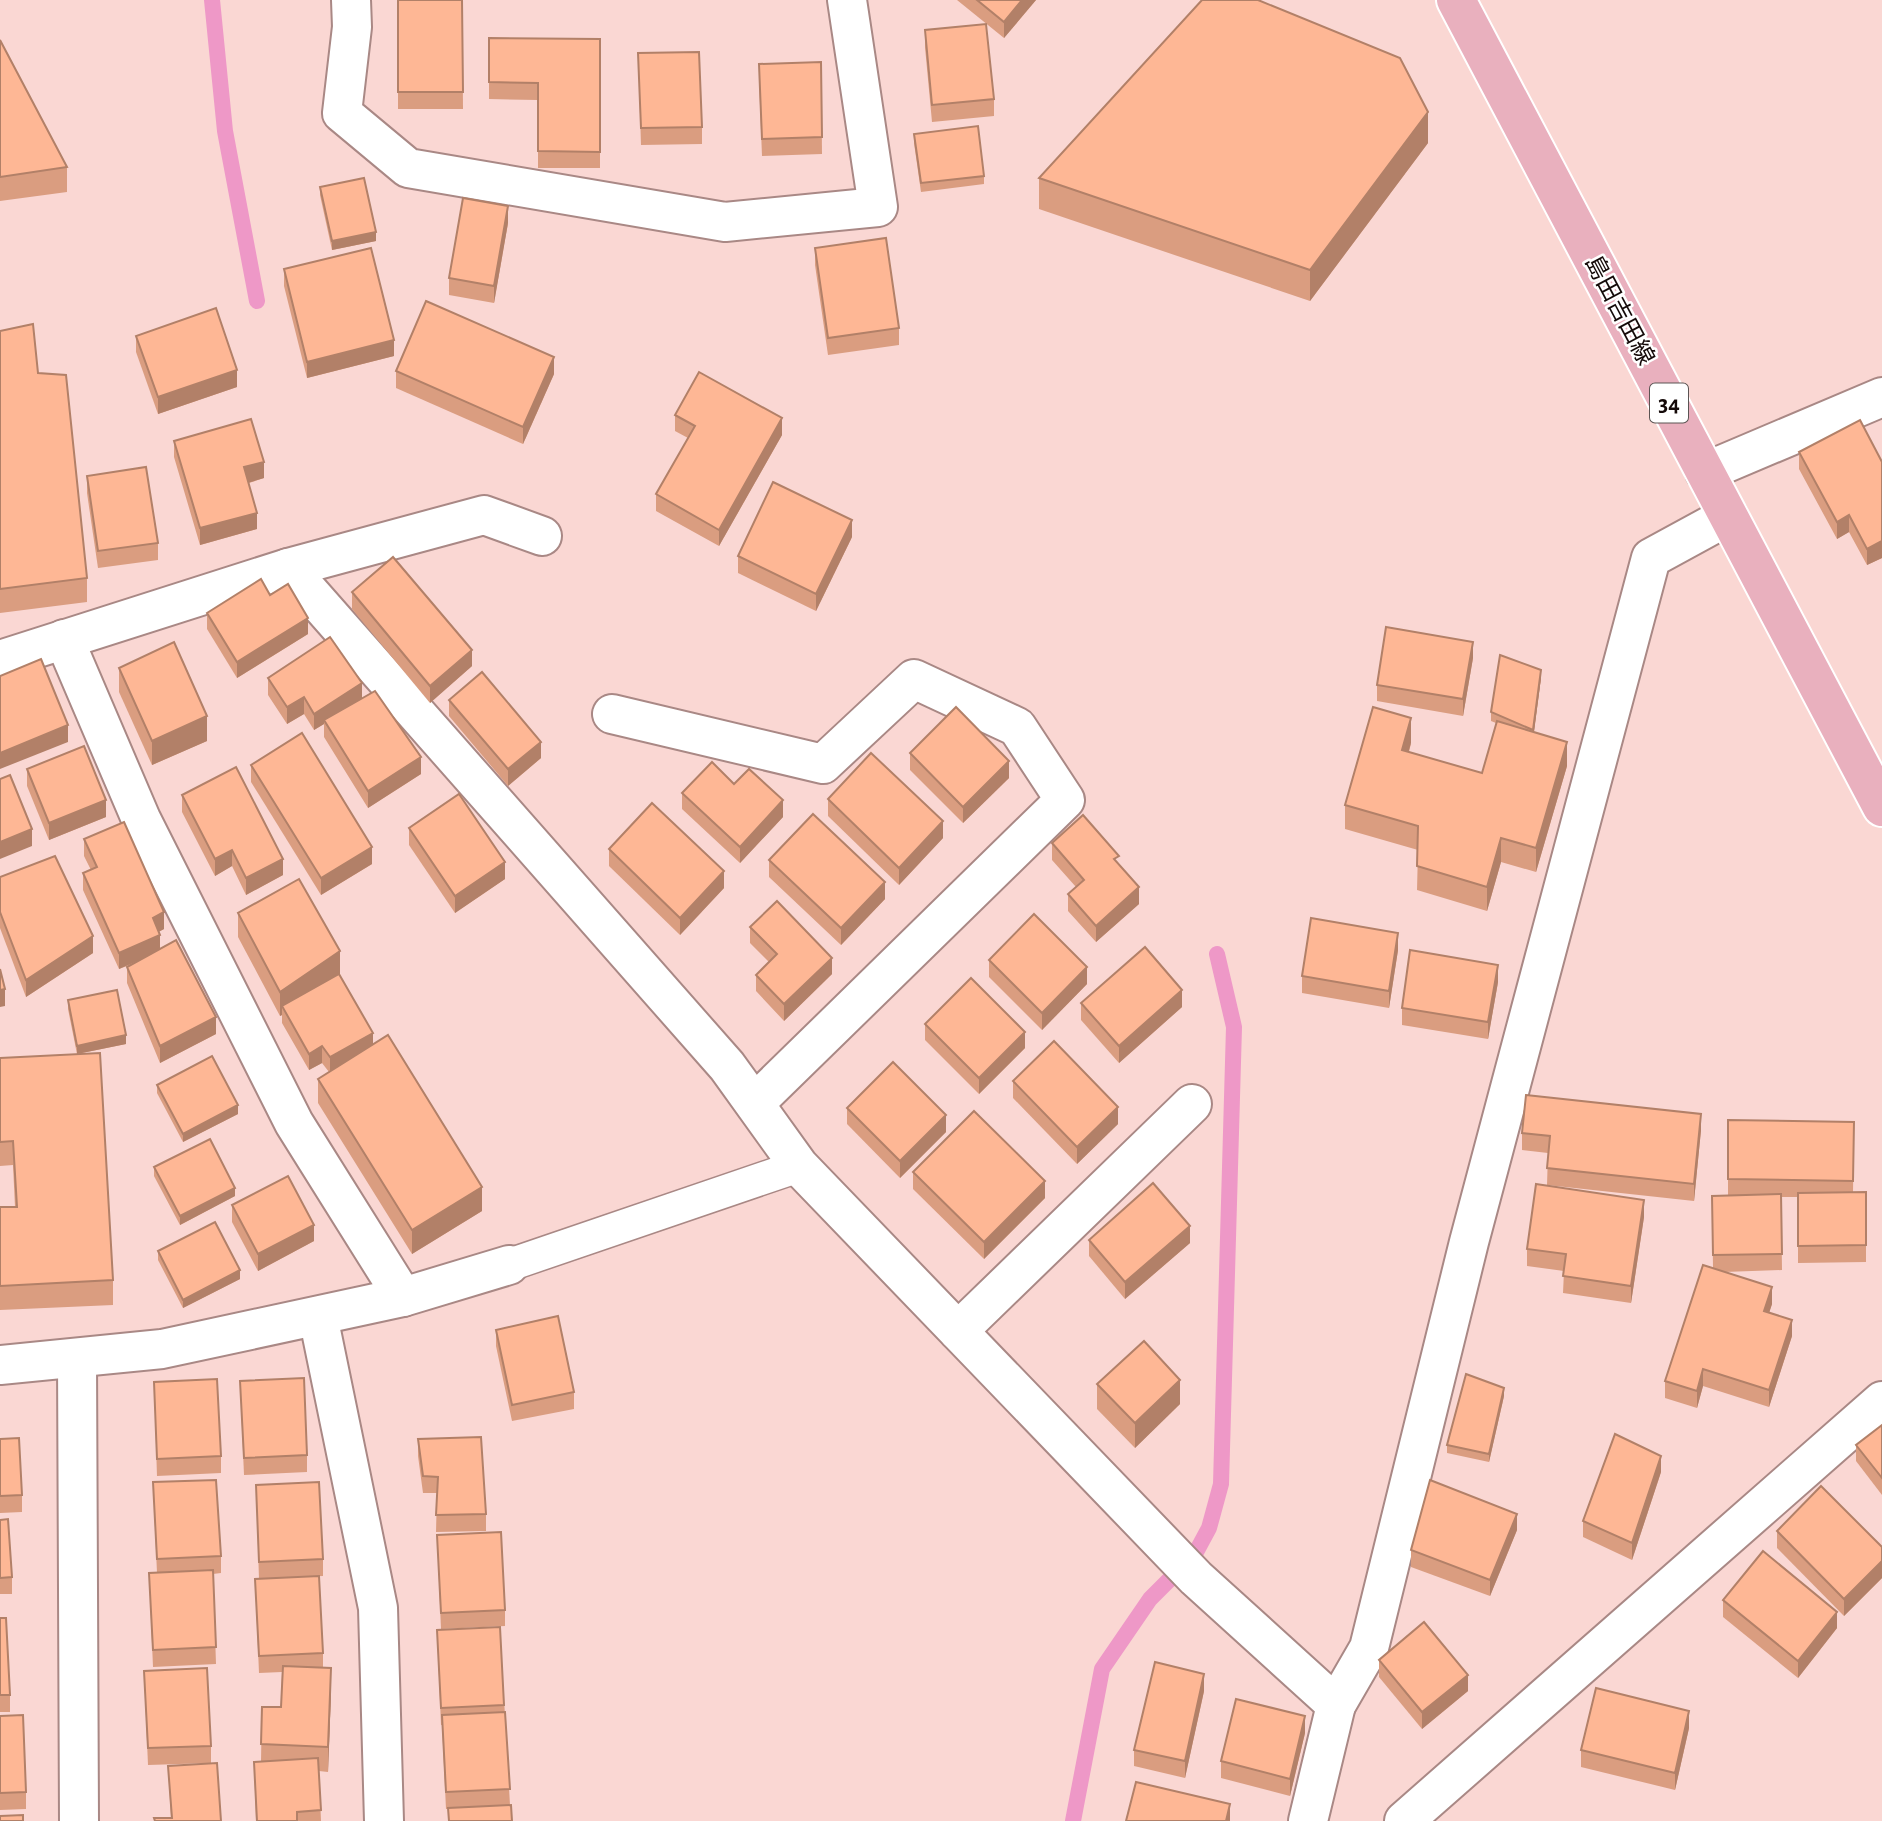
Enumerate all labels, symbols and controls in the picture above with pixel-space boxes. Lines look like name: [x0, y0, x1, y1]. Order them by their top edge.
street label: 島田吉田線: [1580, 251, 1660, 369]
road number: 34: [1650, 384, 1688, 422]

